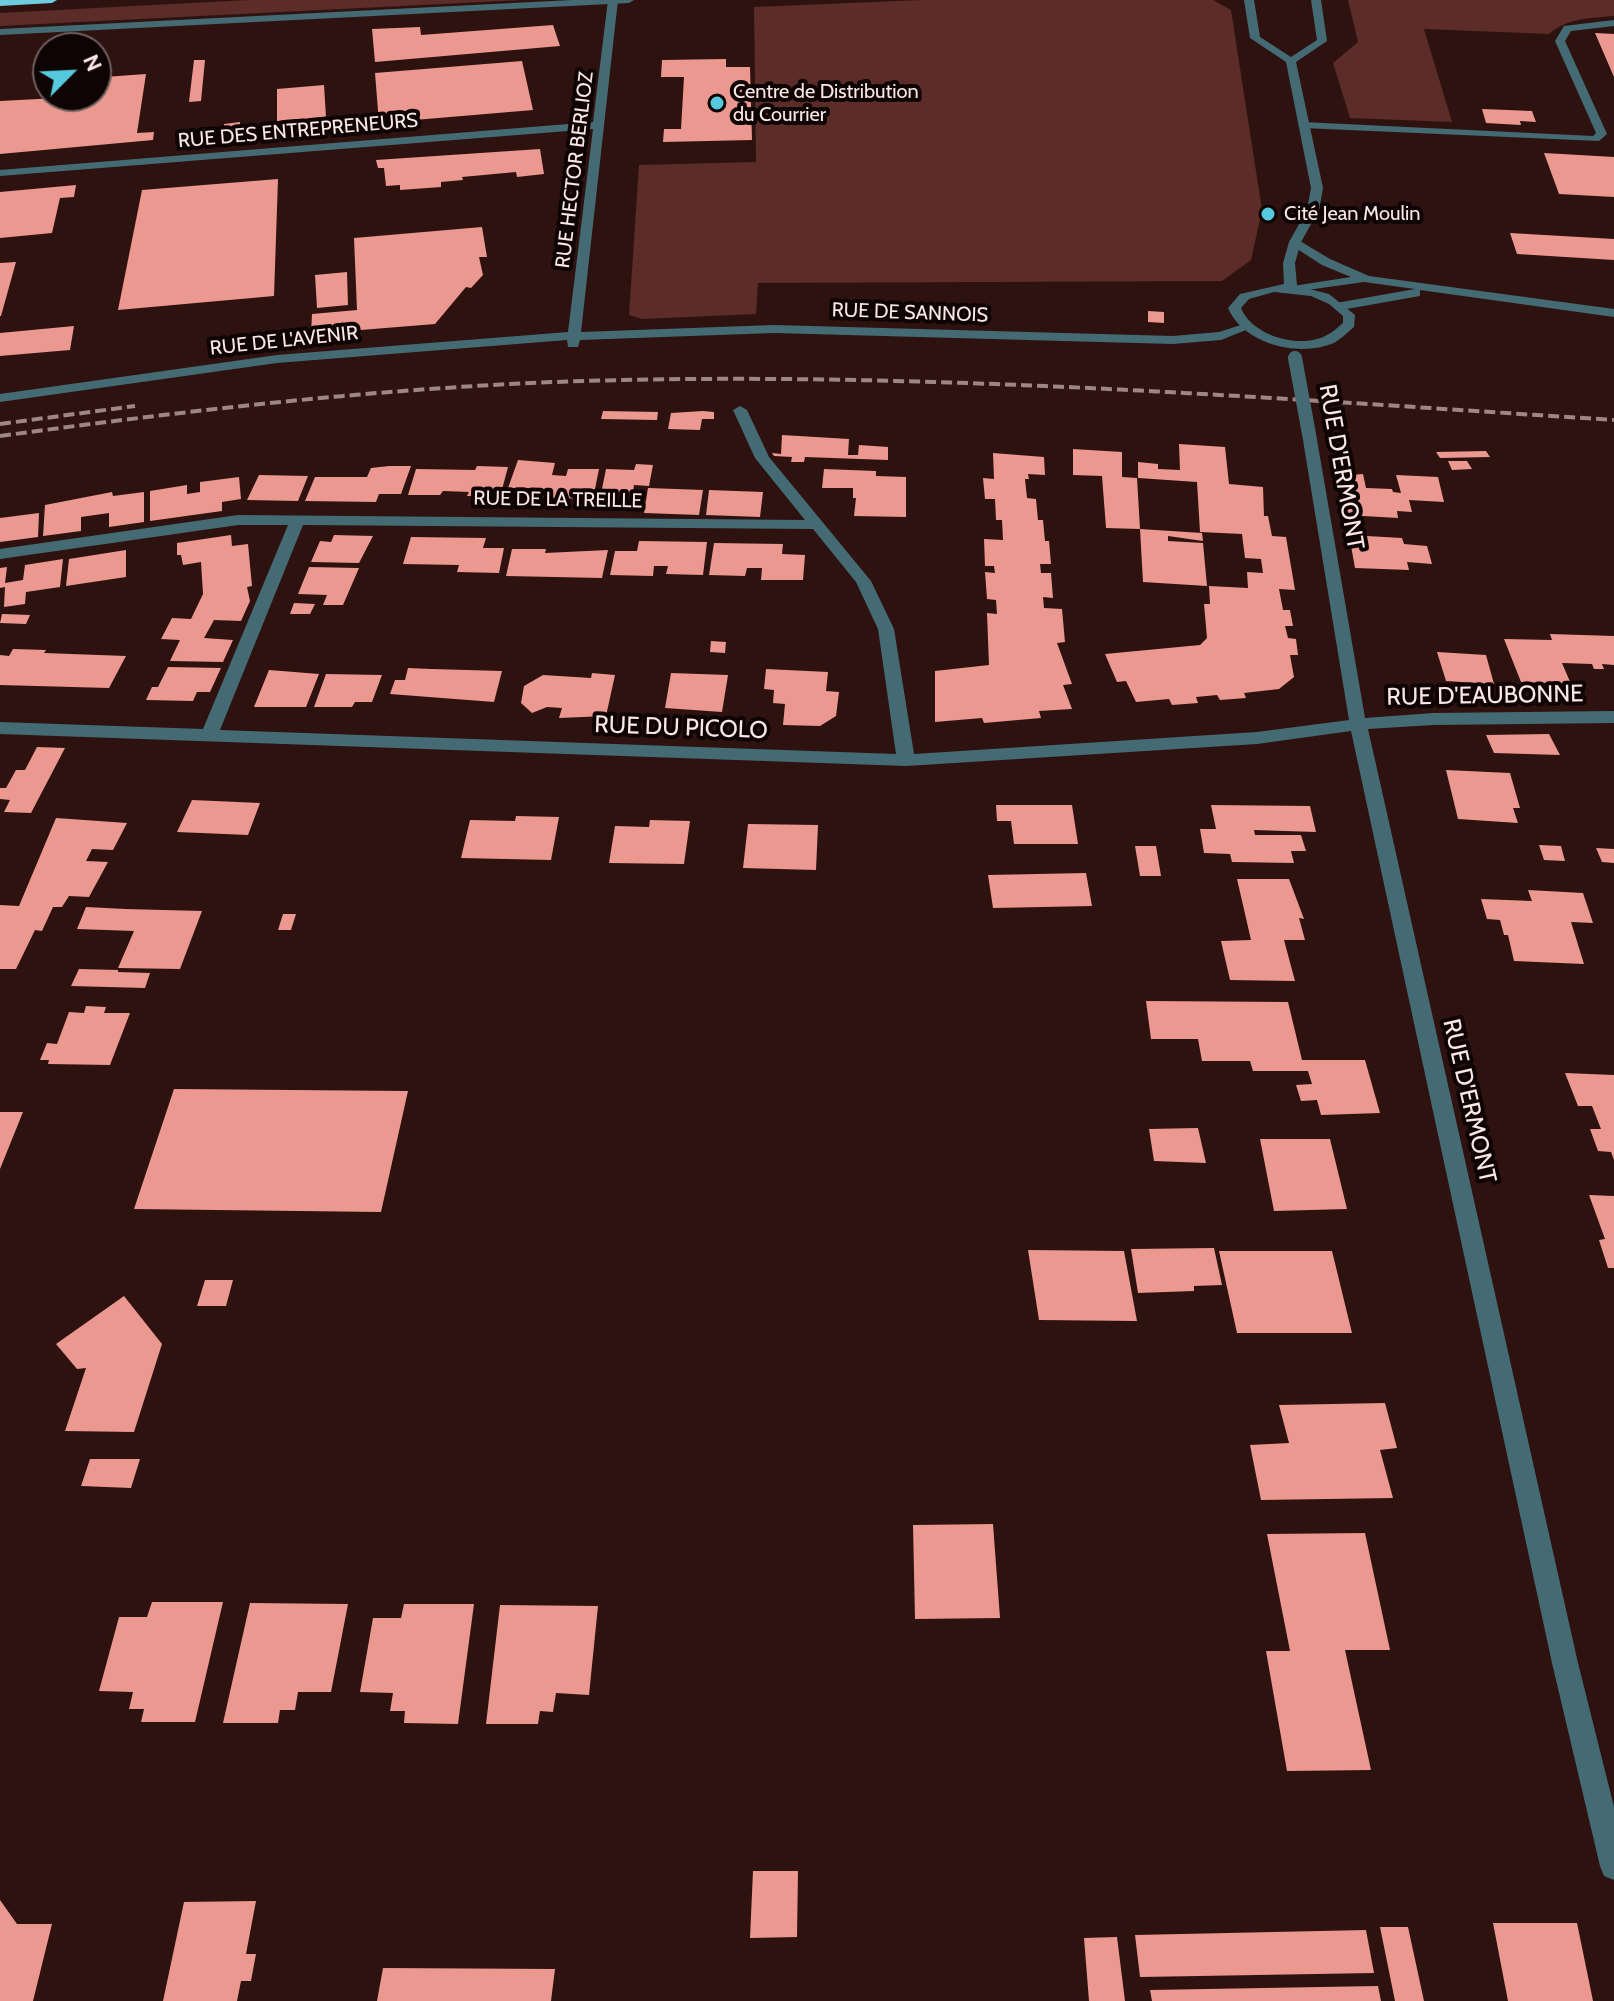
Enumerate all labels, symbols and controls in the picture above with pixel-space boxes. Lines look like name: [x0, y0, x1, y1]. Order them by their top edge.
north arrow: [32, 32, 112, 112]
text: N: [77, 50, 108, 75]
street label: RUE HECTOR BERLIOZ: [551, 70, 599, 270]
place label: Centre de Distribution du Courrier: [733, 80, 919, 127]
marker: Centre de Distribution du Courrier: [708, 94, 726, 112]
street label: RUE DES ENTREPRENEURS: [177, 109, 419, 153]
place label: Cité Jean Moulin: [1284, 202, 1421, 226]
marker: Cité Jean Moulin: [1259, 205, 1277, 223]
street label: RUE DE SANNOIS: [831, 298, 989, 328]
street label: RUE DE L'AVENIR: [209, 321, 359, 361]
street label: RUE D'ERMONT: [1312, 382, 1370, 552]
street label: RUE DE LA TREILLE: [473, 487, 643, 513]
street label: RUE D'EAUBONNE: [1386, 680, 1584, 712]
street label: RUE DU PICOLO: [594, 711, 768, 745]
street label: RUE D'ERMONT: [1436, 1016, 1502, 1186]

